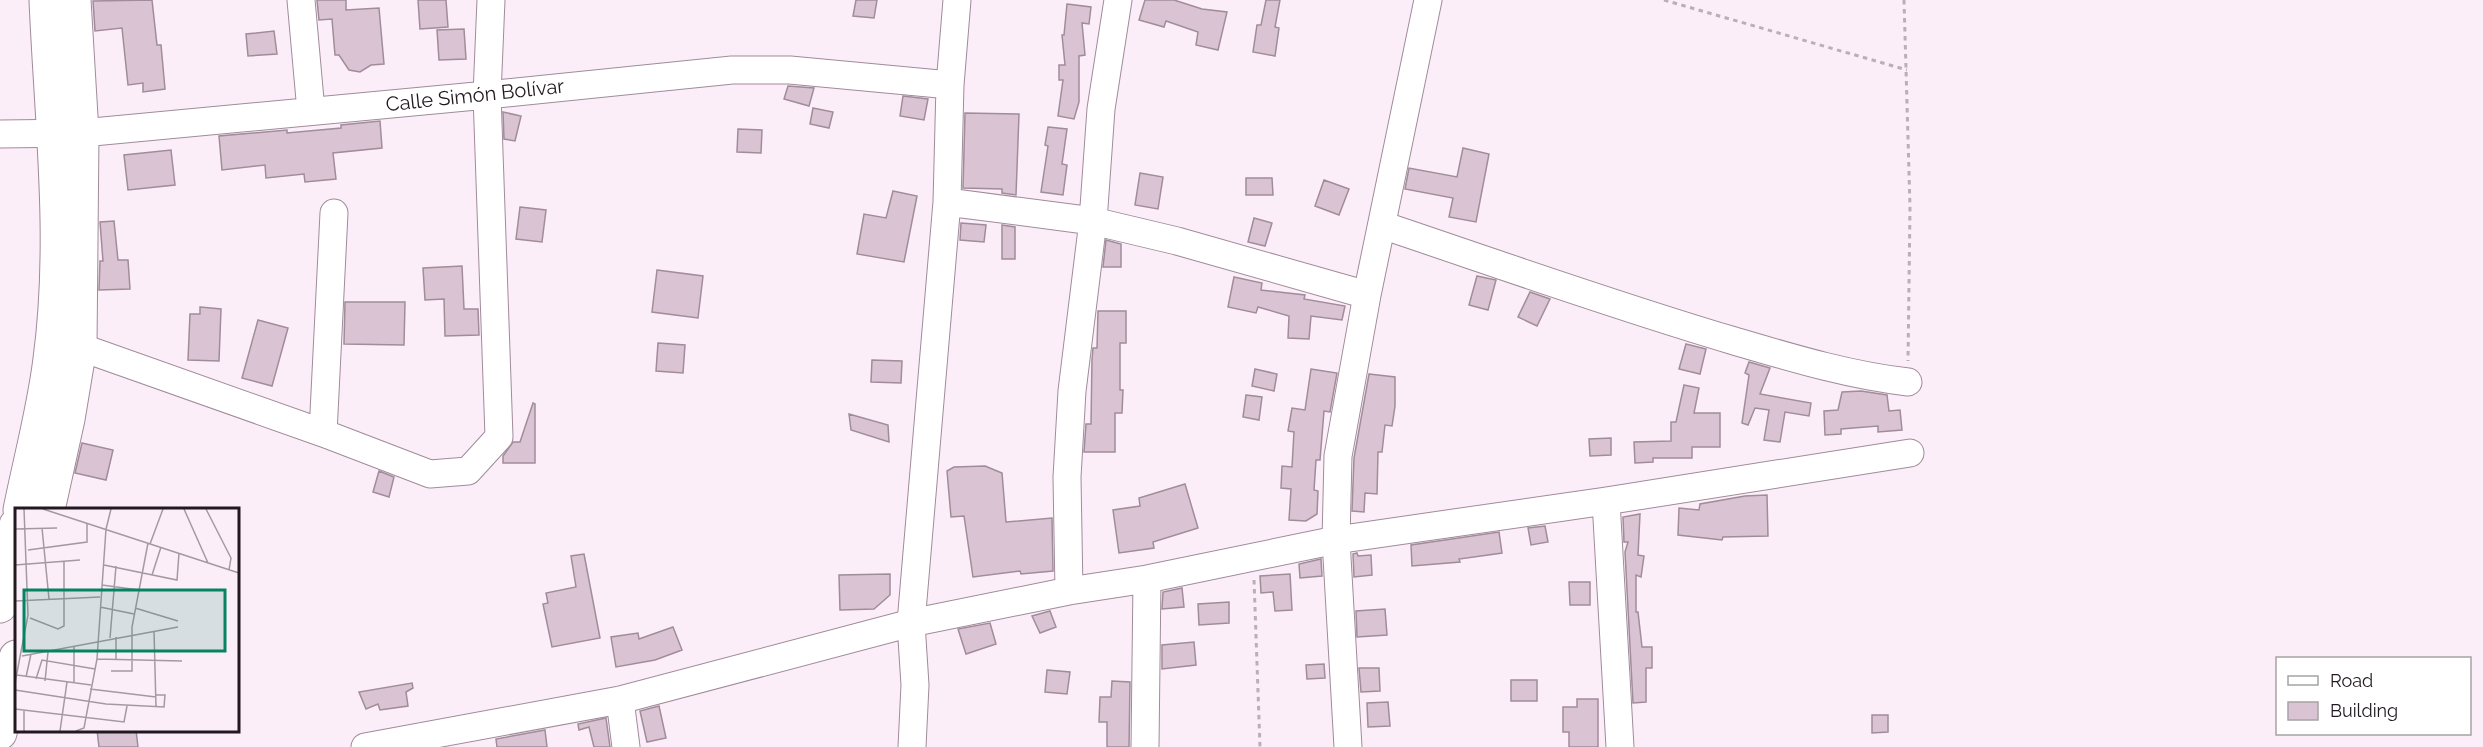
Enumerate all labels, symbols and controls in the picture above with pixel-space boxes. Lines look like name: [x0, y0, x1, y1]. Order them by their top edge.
street label: Calle Simón Bolívar: [385, 74, 565, 116]
inset map: [15, 508, 238, 732]
legend: [2276, 657, 2471, 735]
text: Road: [2330, 670, 2373, 691]
text: Building: [2330, 700, 2398, 721]

